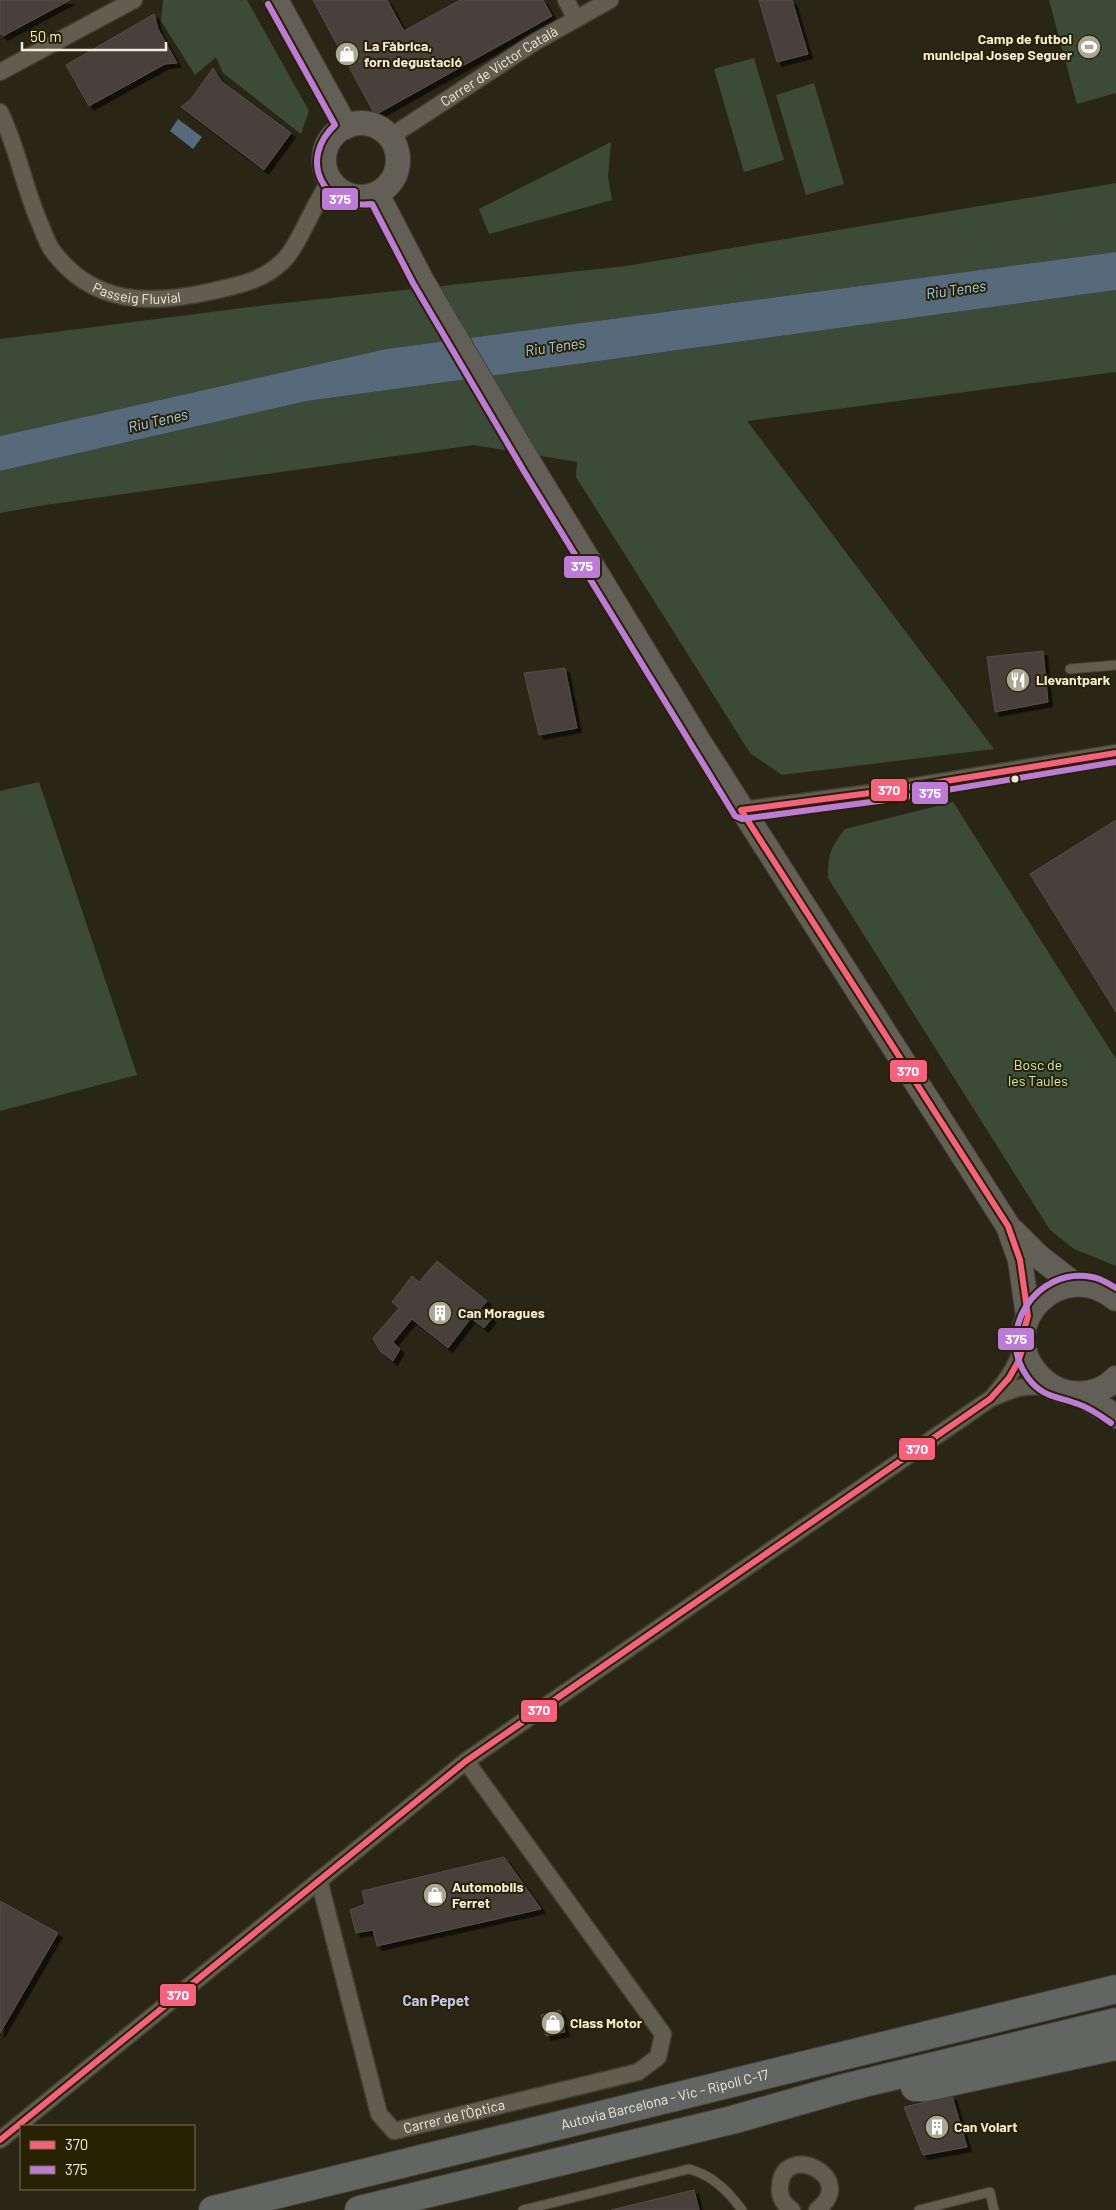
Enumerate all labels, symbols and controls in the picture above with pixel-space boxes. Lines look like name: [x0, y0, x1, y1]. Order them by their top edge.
scale bar: [22, 20, 166, 52]
street label: Carrer de Víctor Català: [437, 22, 560, 110]
text: 50 m: [30, 27, 62, 45]
place label: Camp de futbol municipal Josep Seguer: [923, 30, 1073, 63]
sports icon: Camp de futbol municipal Josep Seguer: [1076, 34, 1102, 60]
place label: La Fàbrica, forn degustació: [364, 37, 462, 70]
shop icon: La Fàbrica, forn degustació: [334, 41, 360, 67]
line badge: 375: [321, 187, 359, 211]
text: 375: [329, 190, 351, 207]
water label: Riu Tenes: [925, 276, 987, 302]
street label: Passeig Fluvial: [90, 278, 182, 307]
water label: Riu Tenes: [524, 333, 586, 359]
water label: Riu Tenes: [126, 404, 189, 436]
line badge: 375: [563, 555, 601, 579]
text: 375: [571, 557, 593, 574]
restaurant icon: Llevantpark: [1005, 667, 1031, 693]
place label: Llevantpark: [1036, 671, 1111, 688]
unlabelled marker: [1010, 774, 1020, 784]
line badge: 370: [870, 778, 908, 802]
text: 370: [878, 781, 900, 798]
line badge: 375: [911, 781, 949, 805]
text: 375: [919, 784, 941, 801]
park label: Bosc de les Taules: [1008, 1056, 1068, 1089]
line badge: 370: [889, 1059, 928, 1083]
text: 370: [897, 1062, 919, 1079]
building icon: Can Moragues: [427, 1300, 453, 1326]
place label: Can Moragues: [458, 1304, 545, 1321]
line badge: 375: [997, 1327, 1035, 1351]
text: 375: [1005, 1330, 1027, 1347]
line badge: 370: [898, 1437, 936, 1461]
text: 370: [906, 1440, 928, 1457]
line badge: 370: [520, 1699, 558, 1723]
text: 370: [528, 1701, 550, 1718]
place label: Automobils Ferret: [452, 1878, 523, 1911]
shop icon: Automobils Ferret: [422, 1882, 448, 1908]
line badge: 370: [159, 1983, 197, 2007]
text: 370: [167, 1986, 189, 2003]
district label: Can Pepet: [402, 1991, 470, 2009]
shop icon: Class Motor: [540, 2010, 566, 2036]
place label: Class Motor: [570, 2014, 643, 2031]
street label: Autovia Barcelona - Vic - Ripoll C-17: [559, 2065, 771, 2133]
street label: Carrer de l'Òptica: [402, 2096, 506, 2136]
building icon: Can Volart: [924, 2114, 950, 2140]
place label: Can Volart: [954, 2118, 1018, 2135]
legend: [20, 2125, 195, 2190]
text: 370: [65, 2135, 88, 2153]
text: 375: [65, 2160, 88, 2178]

